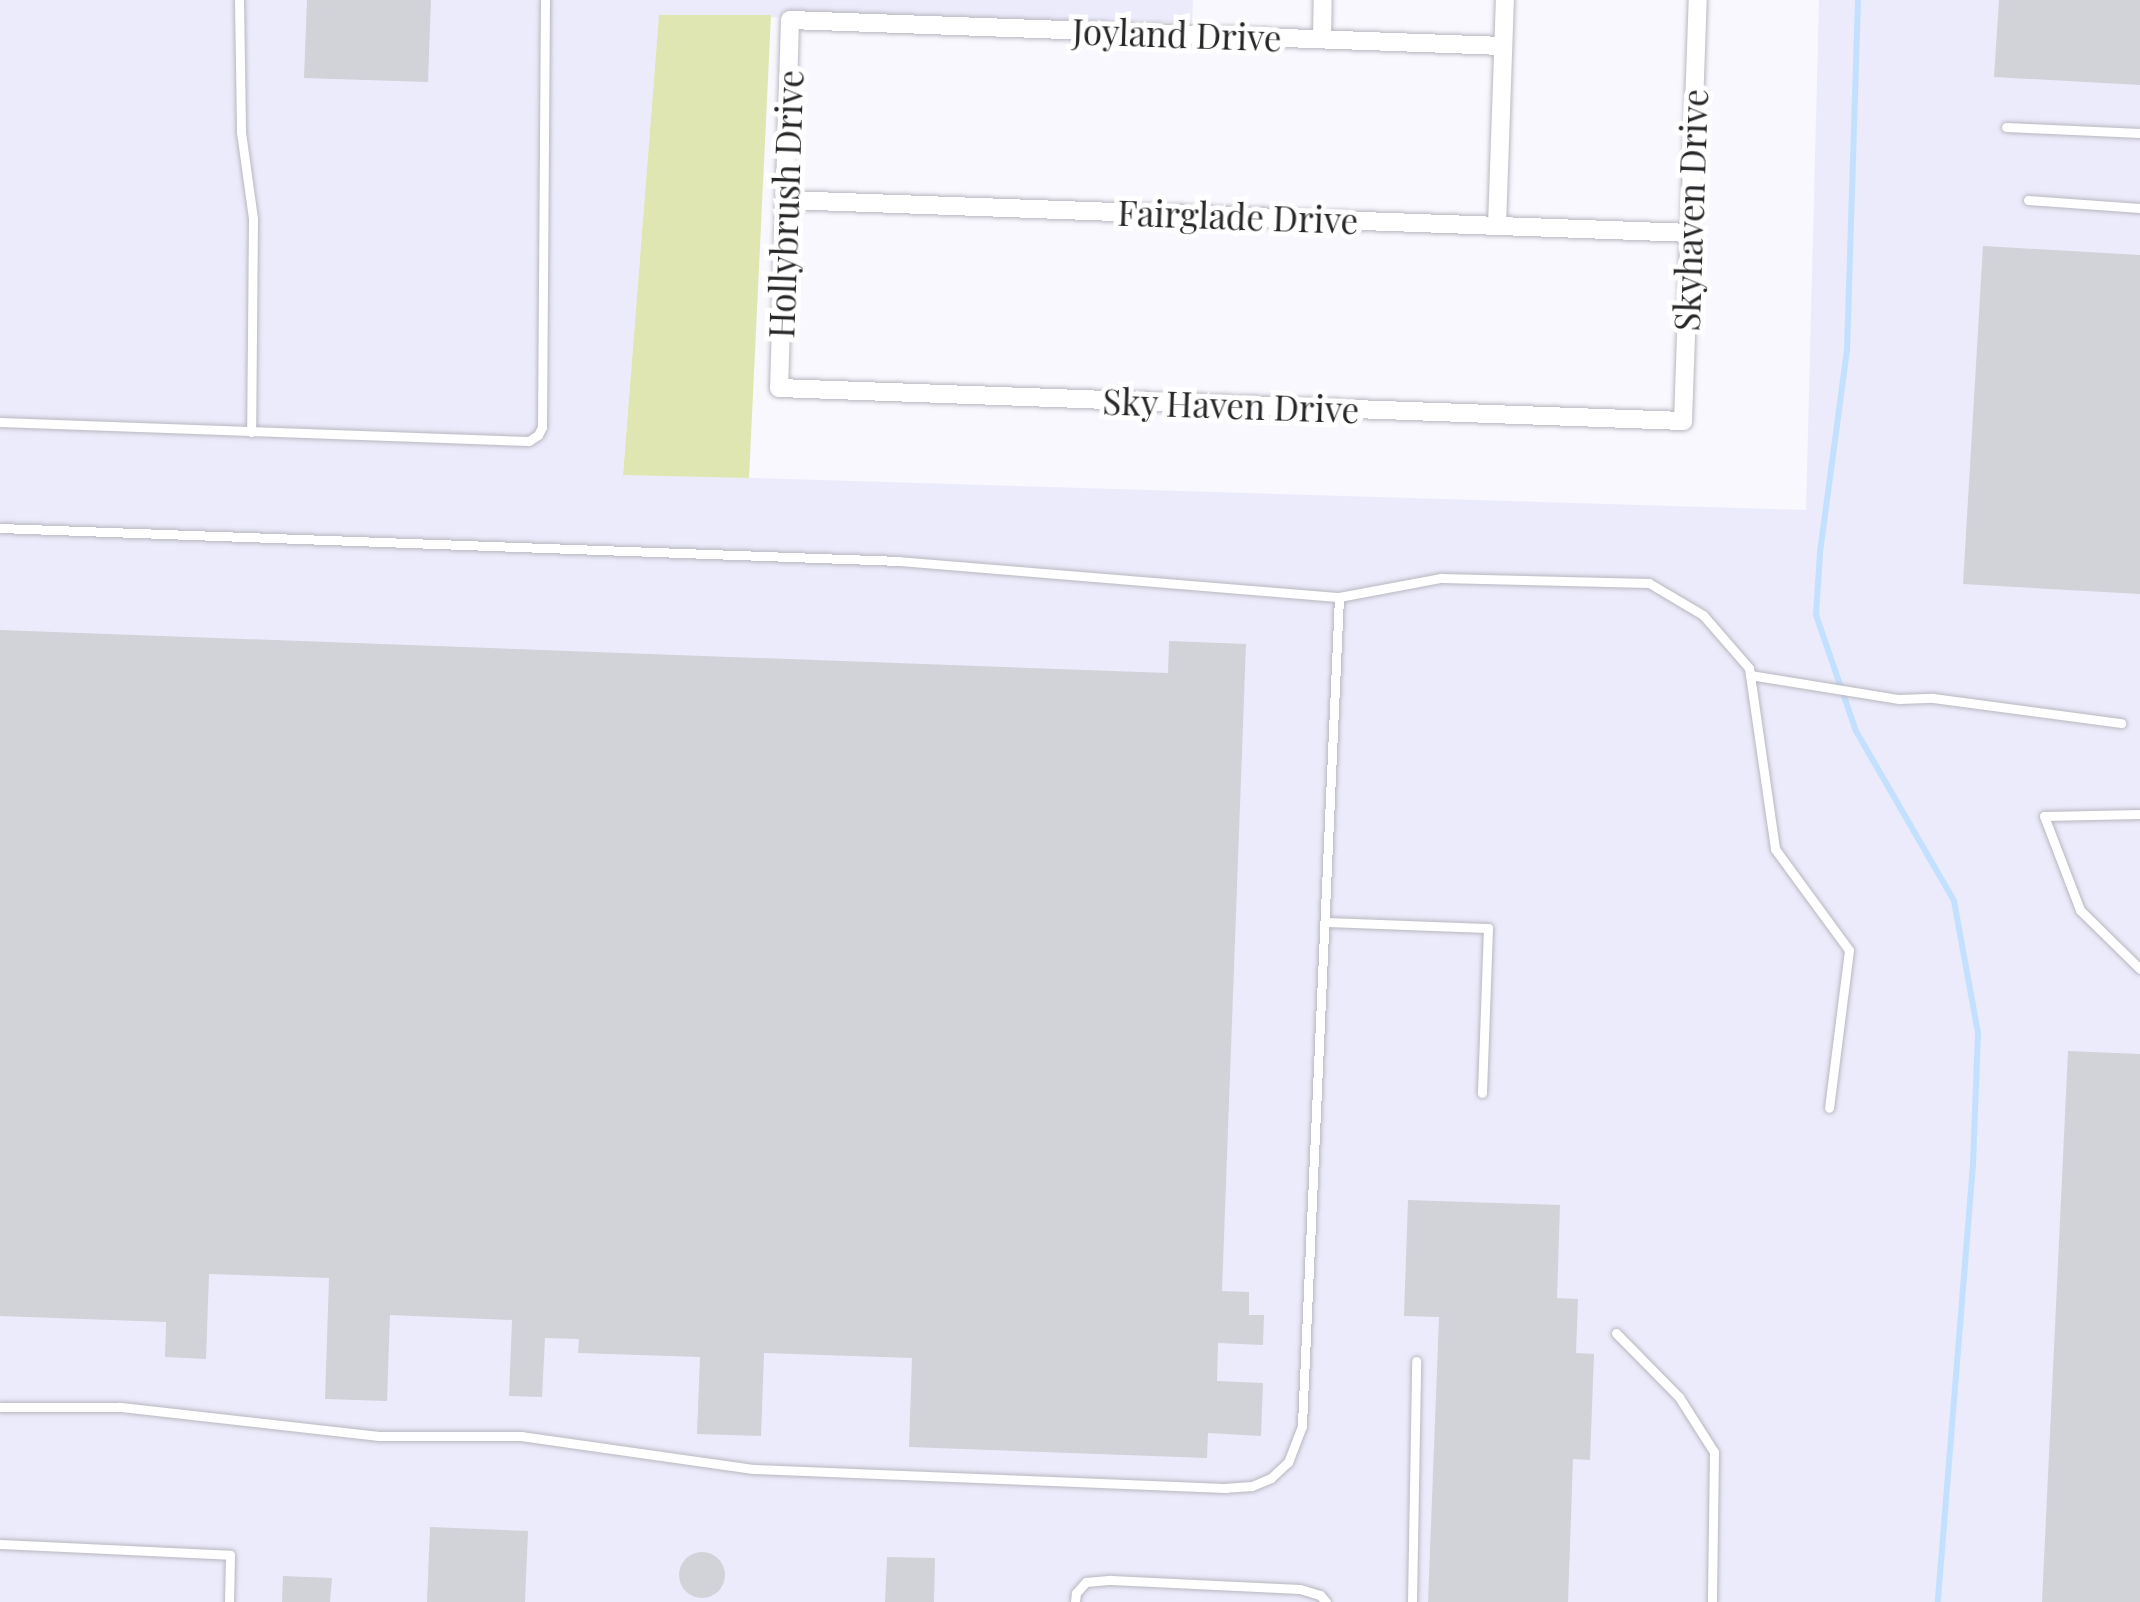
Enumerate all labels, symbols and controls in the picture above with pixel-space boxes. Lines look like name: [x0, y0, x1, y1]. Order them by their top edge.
street label: Joyland Drive: [1072, 9, 1282, 59]
street label: Hollybrush Drive: [759, 69, 811, 339]
street label: Skyhaven Drive: [1665, 88, 1715, 332]
street label: Fairglade Drive: [1117, 191, 1359, 241]
street label: Sky Haven Drive: [1101, 380, 1361, 430]

